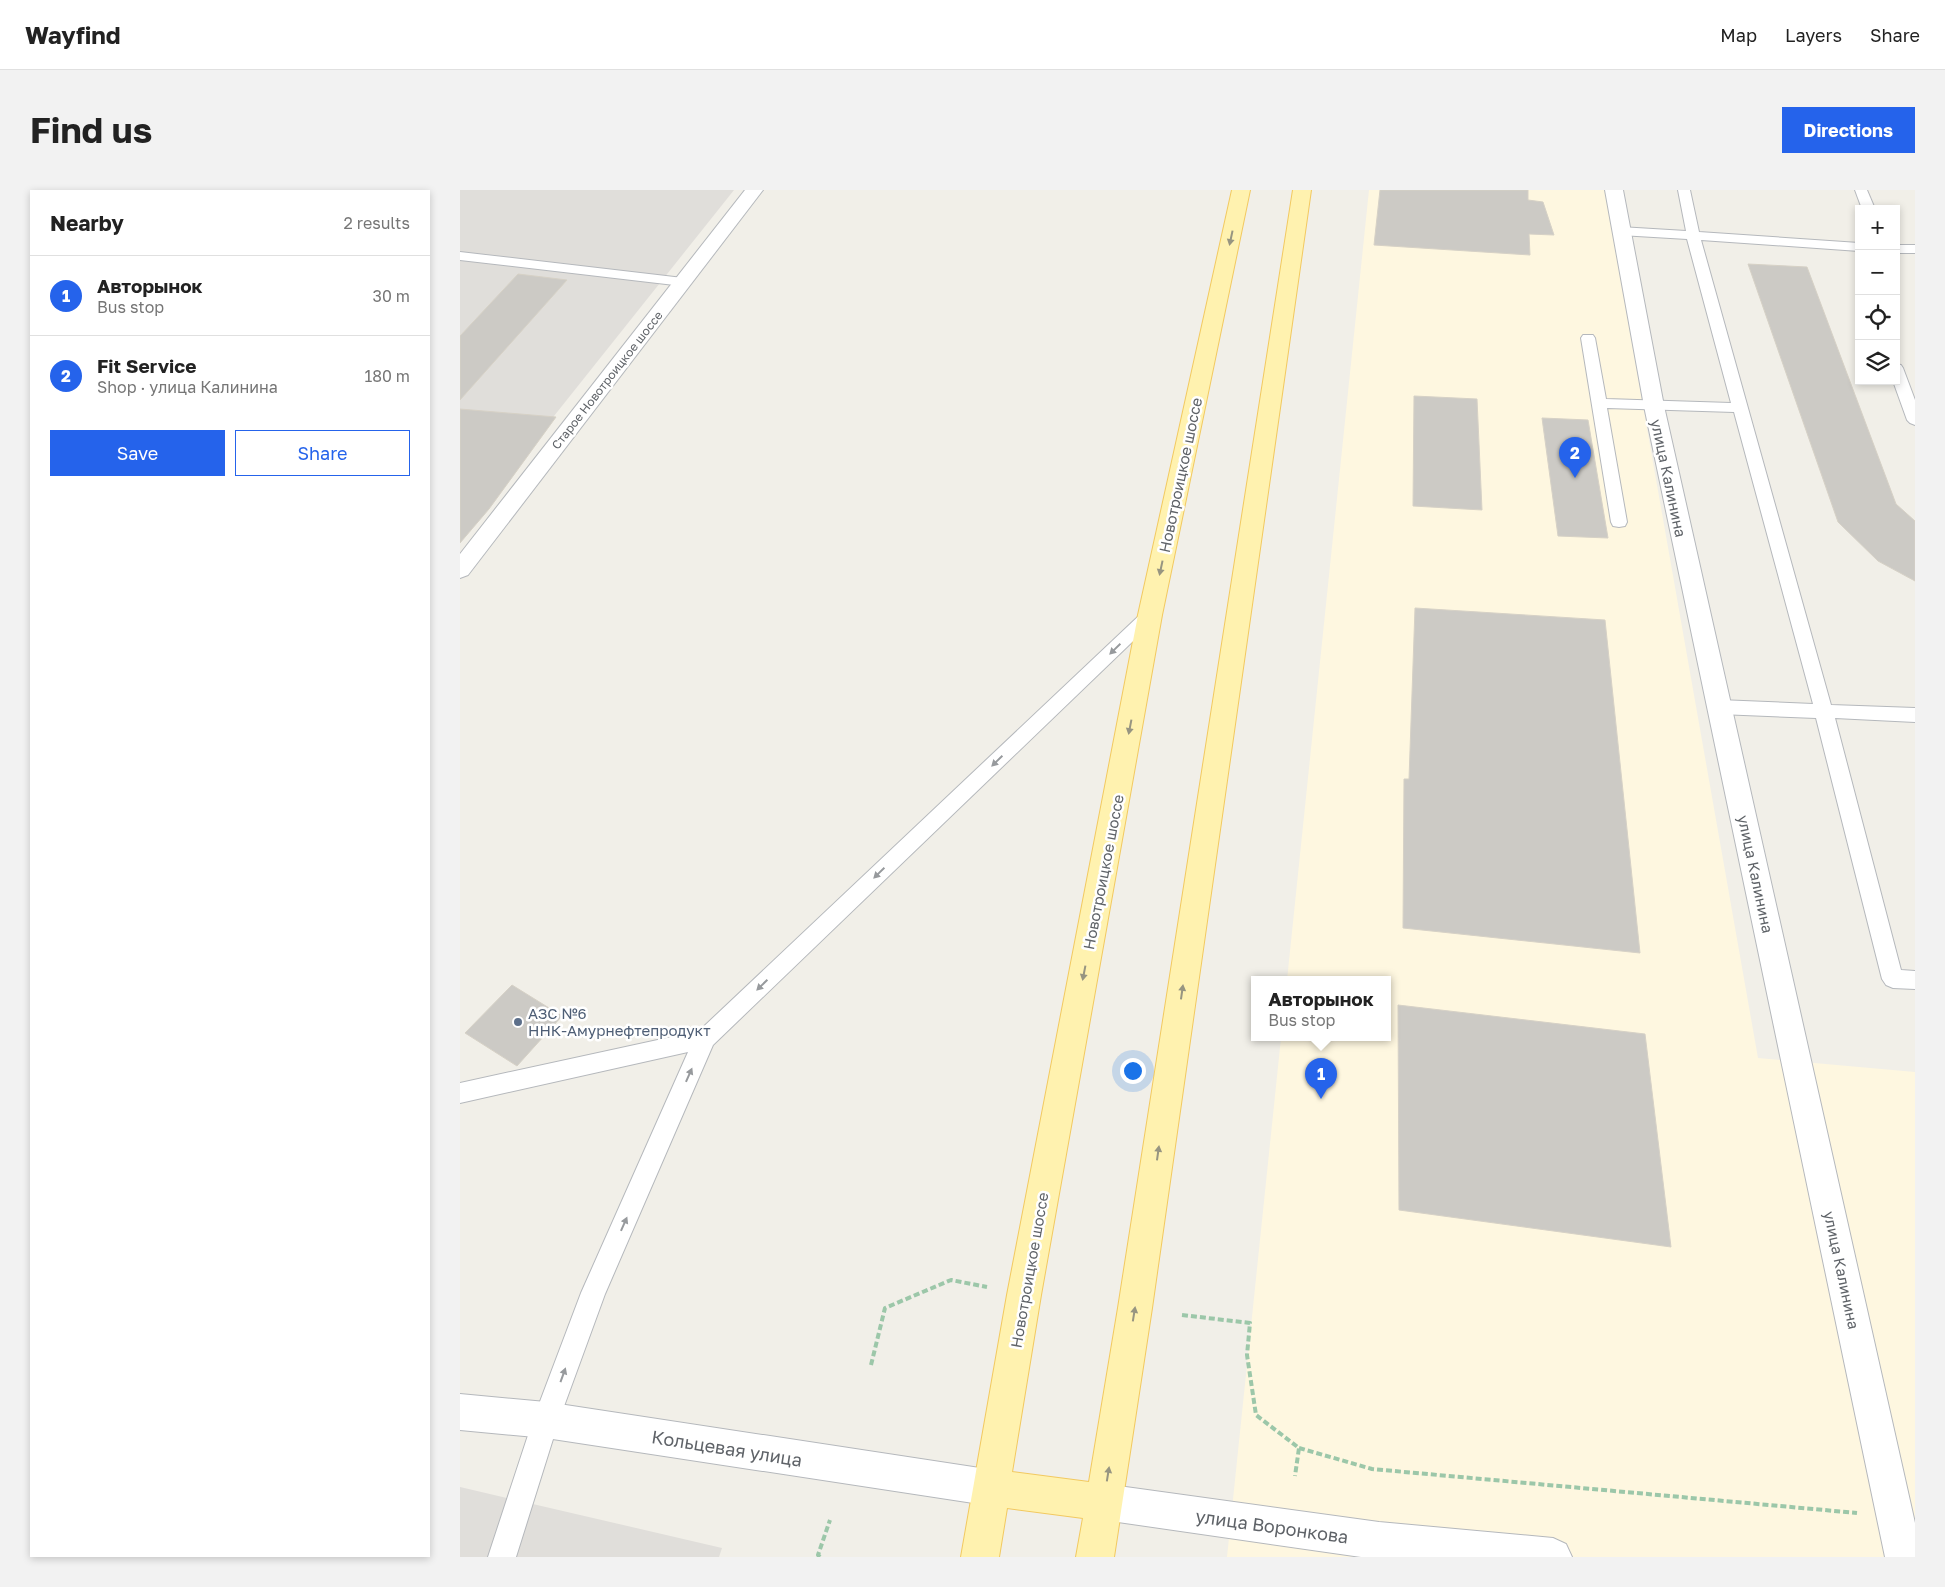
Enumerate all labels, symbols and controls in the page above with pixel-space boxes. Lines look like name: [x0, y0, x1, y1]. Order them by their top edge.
text: Wayfind: [25, 20, 121, 49]
text: Map: [1720, 24, 1757, 46]
text: Layers: [1785, 24, 1842, 46]
text: Share: [1870, 24, 1920, 46]
button: Directions: [1782, 107, 1915, 153]
text: Find us: [30, 109, 152, 151]
map controls: [1855, 205, 1900, 385]
button: +: [1855, 205, 1900, 250]
text: Nearby: [50, 210, 124, 236]
text: 2 results: [344, 213, 410, 233]
one-way arrow: [1227, 230, 1235, 245]
button: −: [1855, 250, 1900, 295]
text: Авторынок: [97, 274, 203, 297]
text: 1: [62, 286, 70, 306]
text: 30 m: [373, 286, 410, 306]
button: locate: [1855, 295, 1900, 340]
text: Bus stop: [97, 297, 164, 317]
street label: Старое Новотроицкое шоссе: [548, 308, 666, 452]
button: layers: [1855, 340, 1900, 385]
text: Fit Service: [97, 354, 196, 377]
text: 2: [61, 366, 71, 386]
text: 180 m: [364, 366, 410, 386]
text: Shop · улица Калинина: [97, 377, 278, 397]
street label: Новотроицкое шоссе: [1155, 396, 1205, 554]
street label: улица Калинина: [1648, 417, 1690, 539]
button: Save: [50, 430, 225, 476]
button: Share: [235, 430, 410, 476]
pin: 2: [1559, 437, 1591, 478]
one-way arrow: [1156, 560, 1164, 576]
one-way arrow: [1109, 643, 1121, 655]
one-way arrow: [1125, 720, 1133, 736]
one-way arrow: [992, 755, 1004, 767]
street label: Новотроицкое шоссе: [1079, 793, 1127, 951]
street label: улица Калинина: [1735, 813, 1777, 935]
one-way arrow: [874, 867, 886, 879]
one-way arrow: [1079, 965, 1087, 981]
popup: [1251, 976, 1391, 1041]
one-way arrow: [756, 979, 768, 991]
one-way arrow: [1178, 984, 1186, 1000]
text: Авторынок: [1268, 987, 1374, 1010]
place label: АЗС №6 ННК-Амурнефтепродукт: [528, 1004, 711, 1039]
text: Bus stop: [1268, 1010, 1335, 1030]
marker: АЗС №6 ННК-Амурнефтепродукт: [512, 1016, 524, 1028]
your location: [1120, 1058, 1146, 1084]
pin: 1: [1305, 1058, 1337, 1099]
one-way arrow: [685, 1068, 693, 1082]
one-way arrow: [1154, 1145, 1162, 1161]
street label: Новотроицкое шоссе: [1006, 1190, 1052, 1349]
street label: улица Калинина: [1821, 1209, 1863, 1331]
one-way arrow: [620, 1217, 628, 1231]
one-way arrow: [1130, 1305, 1138, 1321]
one-way arrow: [560, 1367, 567, 1382]
street label: Кольцевая улица: [650, 1425, 804, 1471]
one-way arrow: [1105, 1466, 1113, 1482]
street label: улица Воронкова: [1194, 1504, 1350, 1548]

